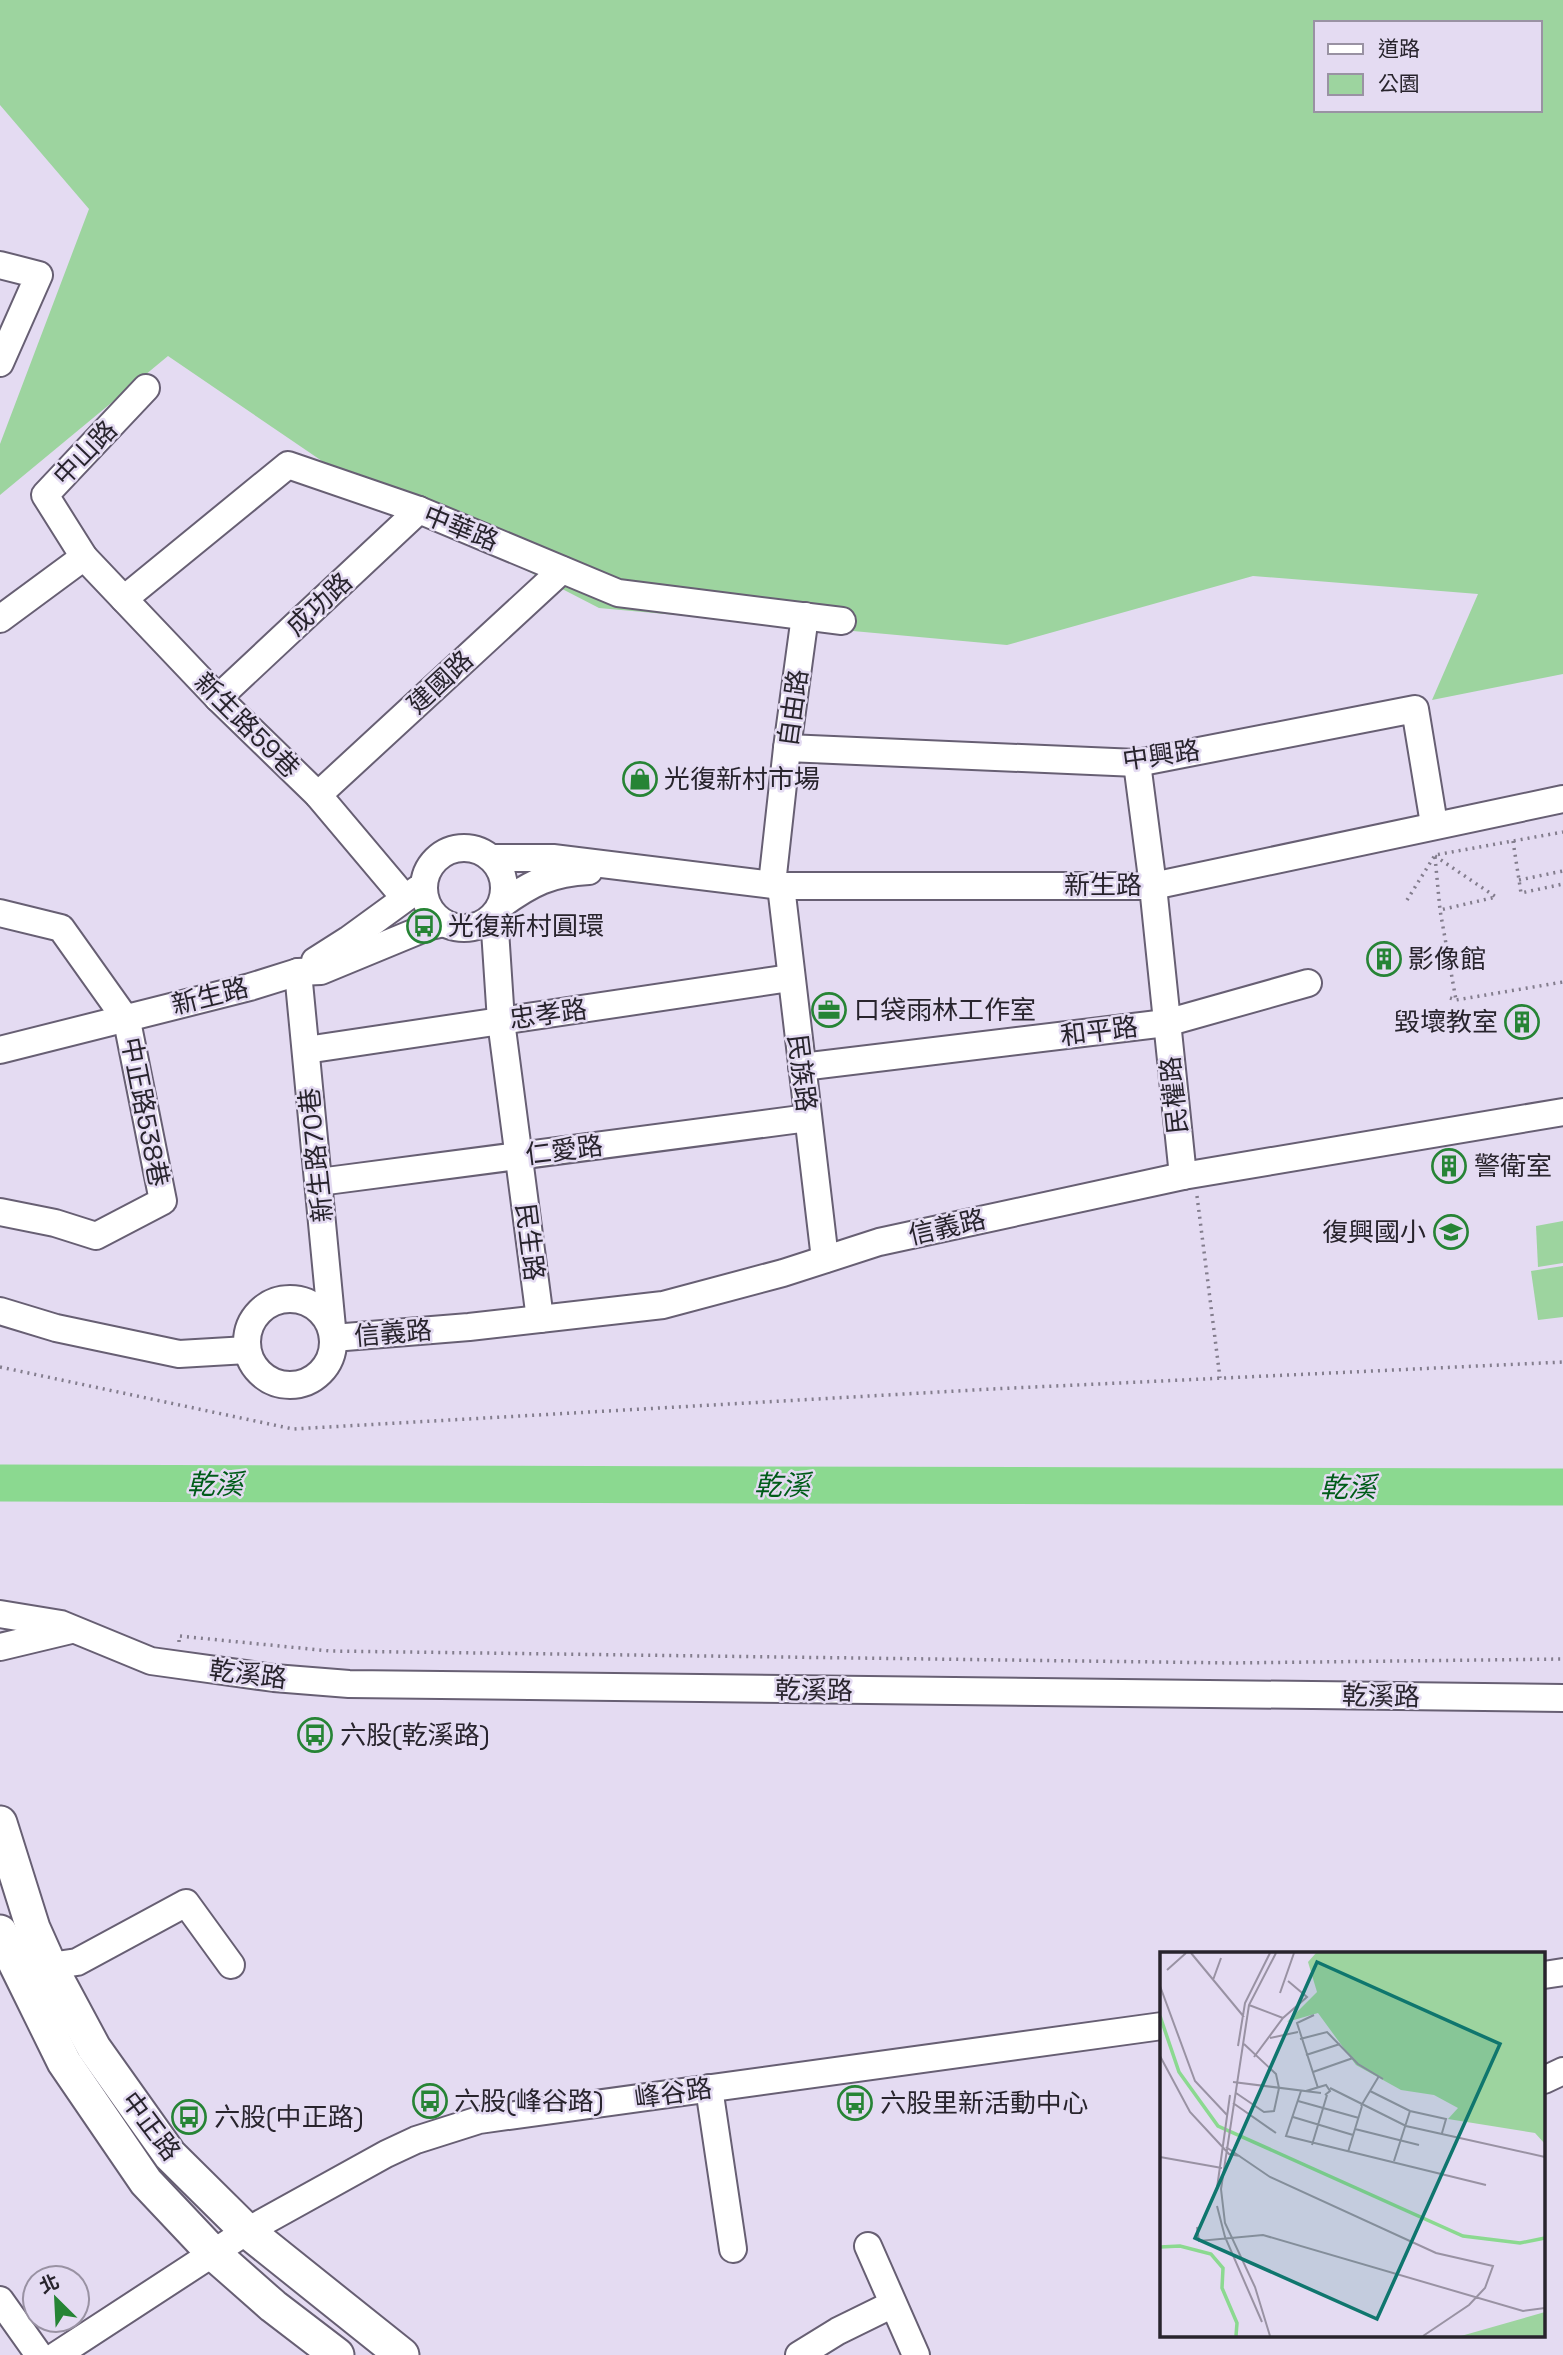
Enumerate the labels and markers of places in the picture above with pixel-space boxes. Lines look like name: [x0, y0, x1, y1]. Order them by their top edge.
shop icon: 光復新村市場: [621, 760, 659, 798]
place label: 光復新村市場: [664, 762, 820, 796]
bus stop icon: 光復新村圓環: [405, 907, 443, 945]
place label: 光復新村圓環: [448, 909, 604, 943]
building icon: 影像館: [1365, 940, 1403, 978]
place label: 影像館: [1408, 942, 1486, 976]
office icon: 口袋雨林工作室: [810, 991, 848, 1029]
place label: 口袋雨林工作室: [854, 993, 1036, 1027]
building icon: 毀壞教室: [1503, 1003, 1541, 1041]
place label: 毀壞教室: [1394, 1005, 1498, 1039]
building icon: 警衛室: [1430, 1147, 1468, 1185]
place label: 警衛室: [1474, 1149, 1552, 1183]
school or university icon: 復興國小: [1432, 1213, 1470, 1251]
place label: 復興國小: [1322, 1215, 1426, 1249]
bus stop icon: 六股(乾溪路): [296, 1716, 334, 1754]
place label: 六股(乾溪路): [340, 1718, 490, 1752]
bus stop icon: 六股(峰谷路): [411, 2082, 449, 2120]
place label: 六股(峰谷路): [454, 2084, 604, 2118]
bus stop icon: 六股里新活動中心: [836, 2084, 874, 2122]
place label: 六股里新活動中心: [880, 2086, 1088, 2120]
bus stop icon: 六股(中正路): [170, 2098, 208, 2136]
place label: 六股(中正路): [214, 2100, 364, 2134]

